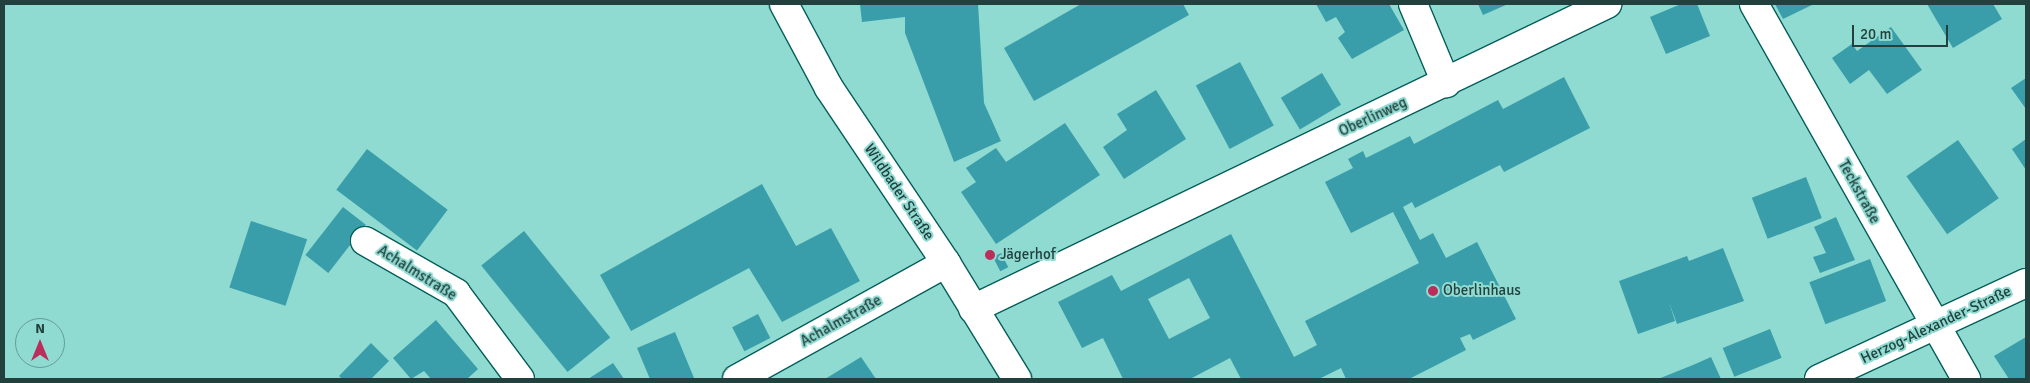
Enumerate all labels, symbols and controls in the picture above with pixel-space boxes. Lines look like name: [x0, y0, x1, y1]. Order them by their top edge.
scale bar: [1855, 15, 1951, 47]
text: 20 m: [1860, 25, 1891, 43]
street label: Oberlinweg: [1336, 93, 1410, 141]
street label: Wildbader Straße: [860, 140, 938, 244]
street label: Teckstraße: [1834, 157, 1884, 227]
street label: Achalmstraße: [374, 242, 460, 304]
place label: Jägerhof: [1000, 246, 1056, 264]
marker: Jägerhof: [984, 249, 996, 261]
place label: Oberlinhaus: [1443, 282, 1521, 300]
street label: Herzog-Alexander-Straße: [1858, 282, 2014, 368]
marker: Oberlinhaus: [1427, 285, 1439, 297]
street label: Achalmstraße: [797, 291, 885, 351]
north arrow: [15, 318, 65, 368]
text: N: [35, 320, 45, 337]

